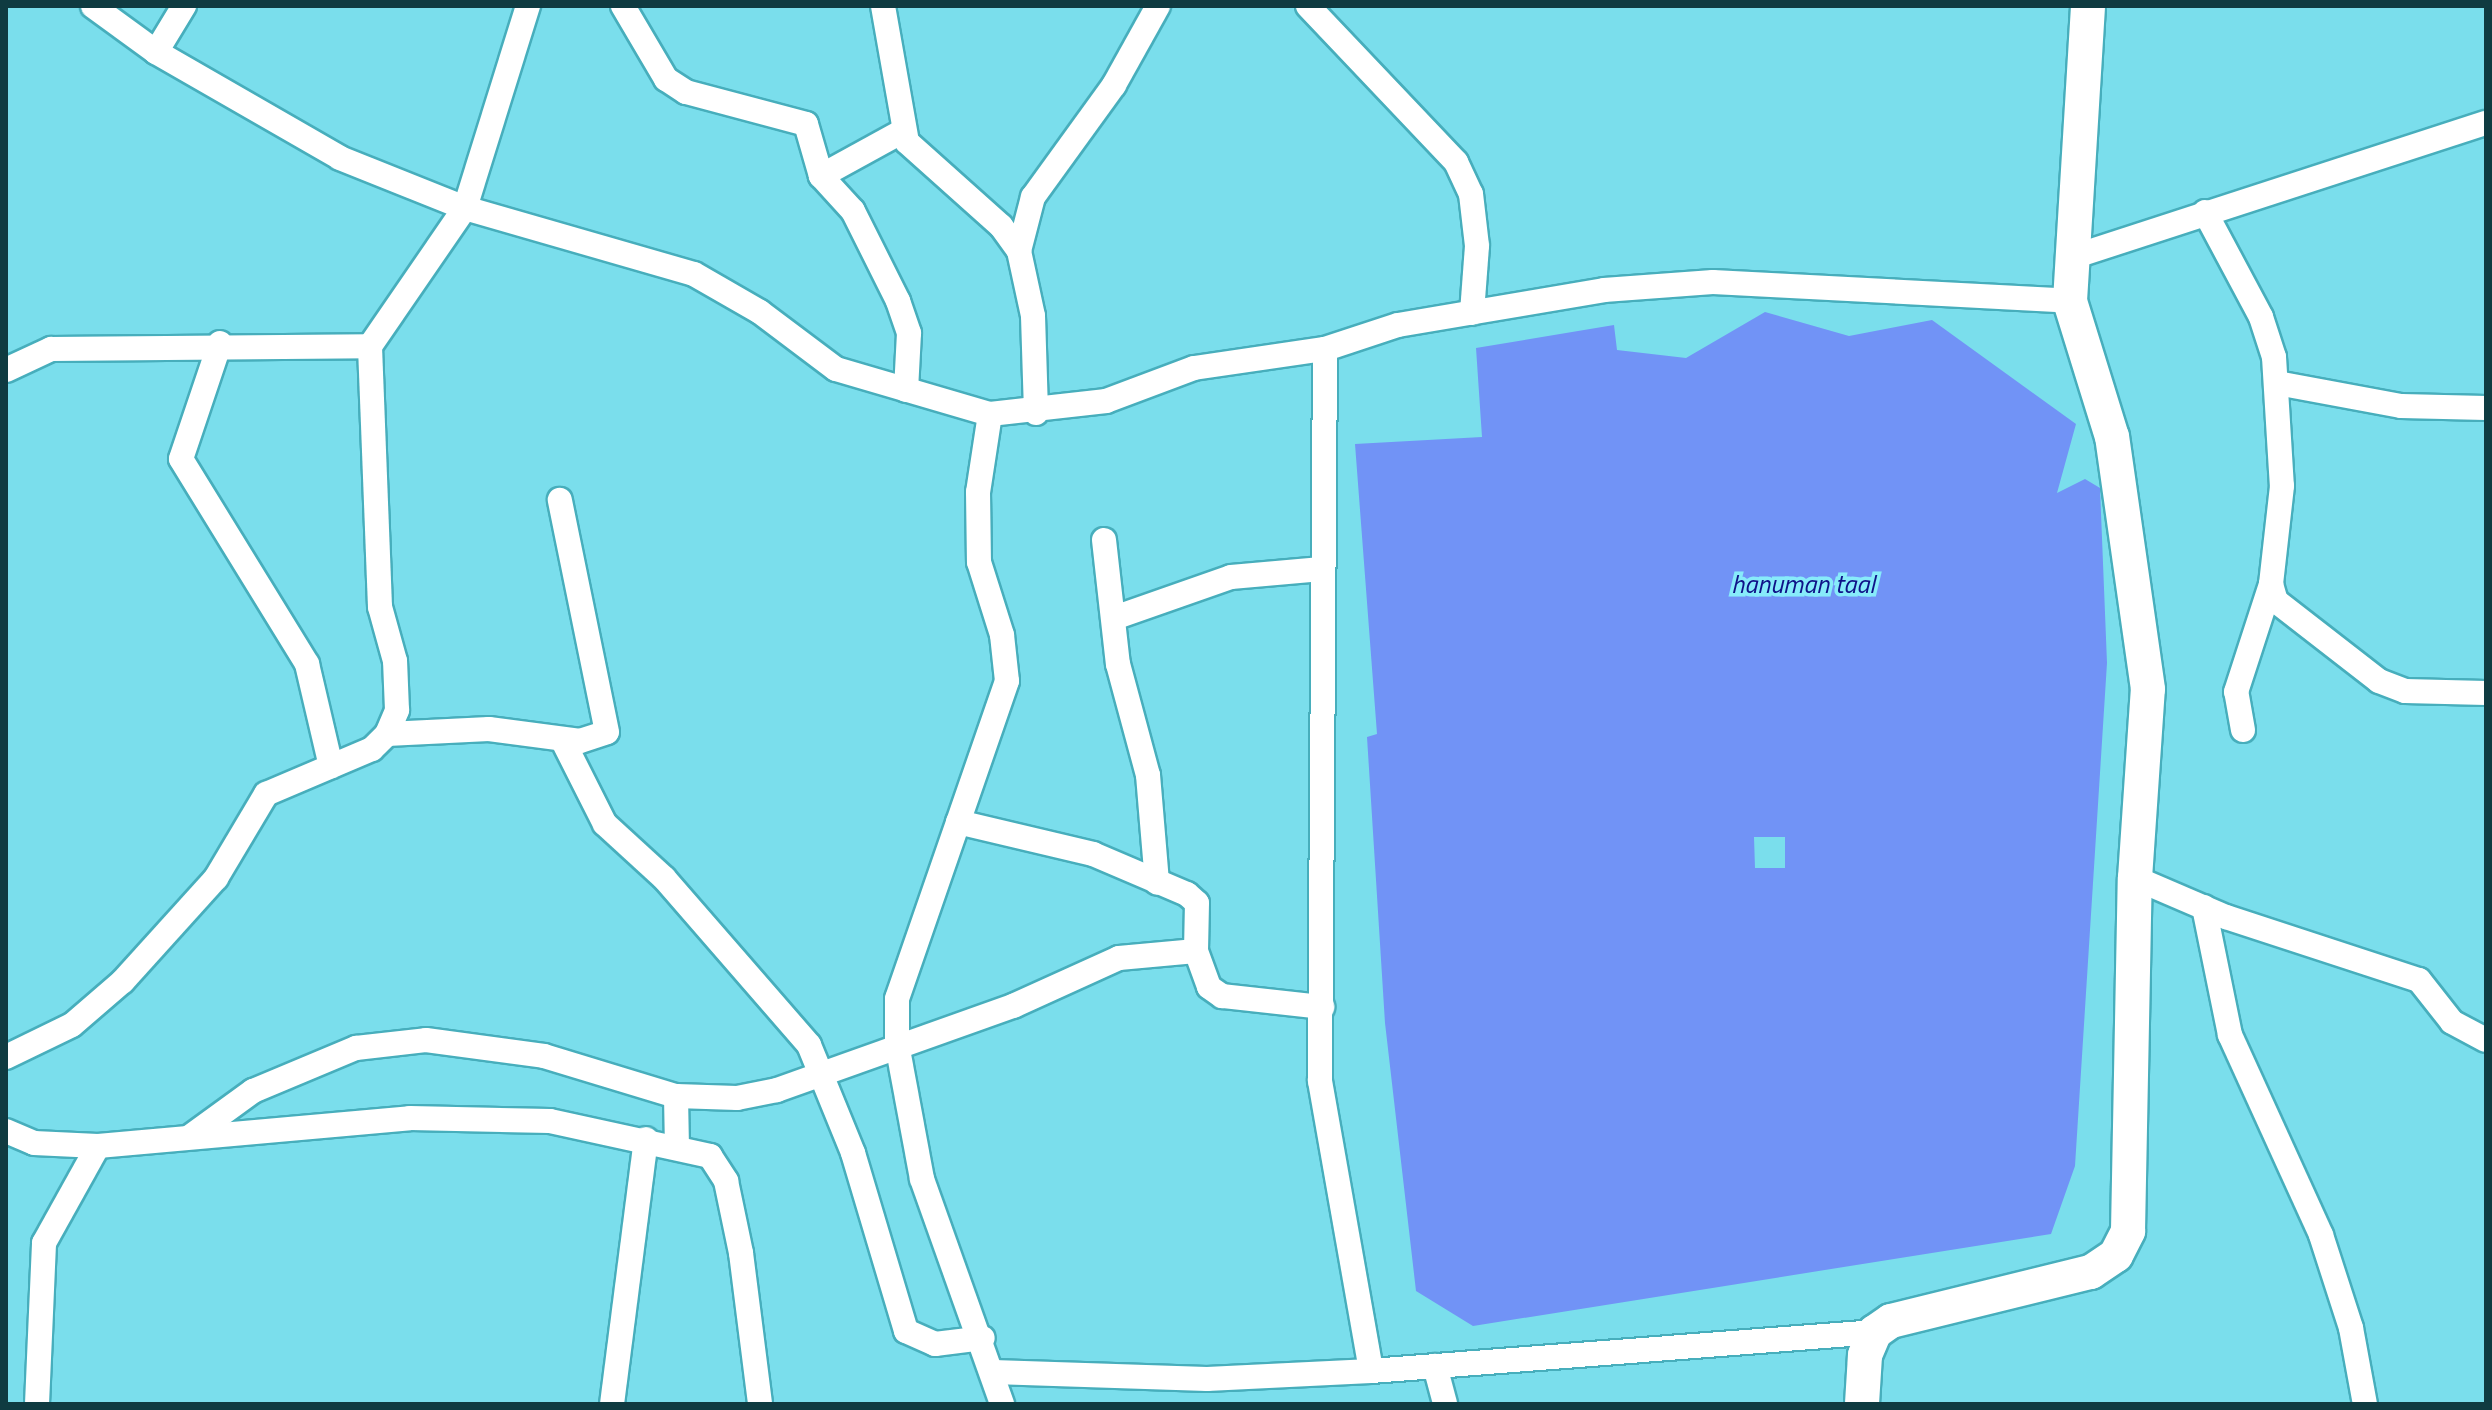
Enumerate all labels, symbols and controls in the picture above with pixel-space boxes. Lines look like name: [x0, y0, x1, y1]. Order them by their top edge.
water label: hanuman taal: [1731, 568, 1875, 600]

